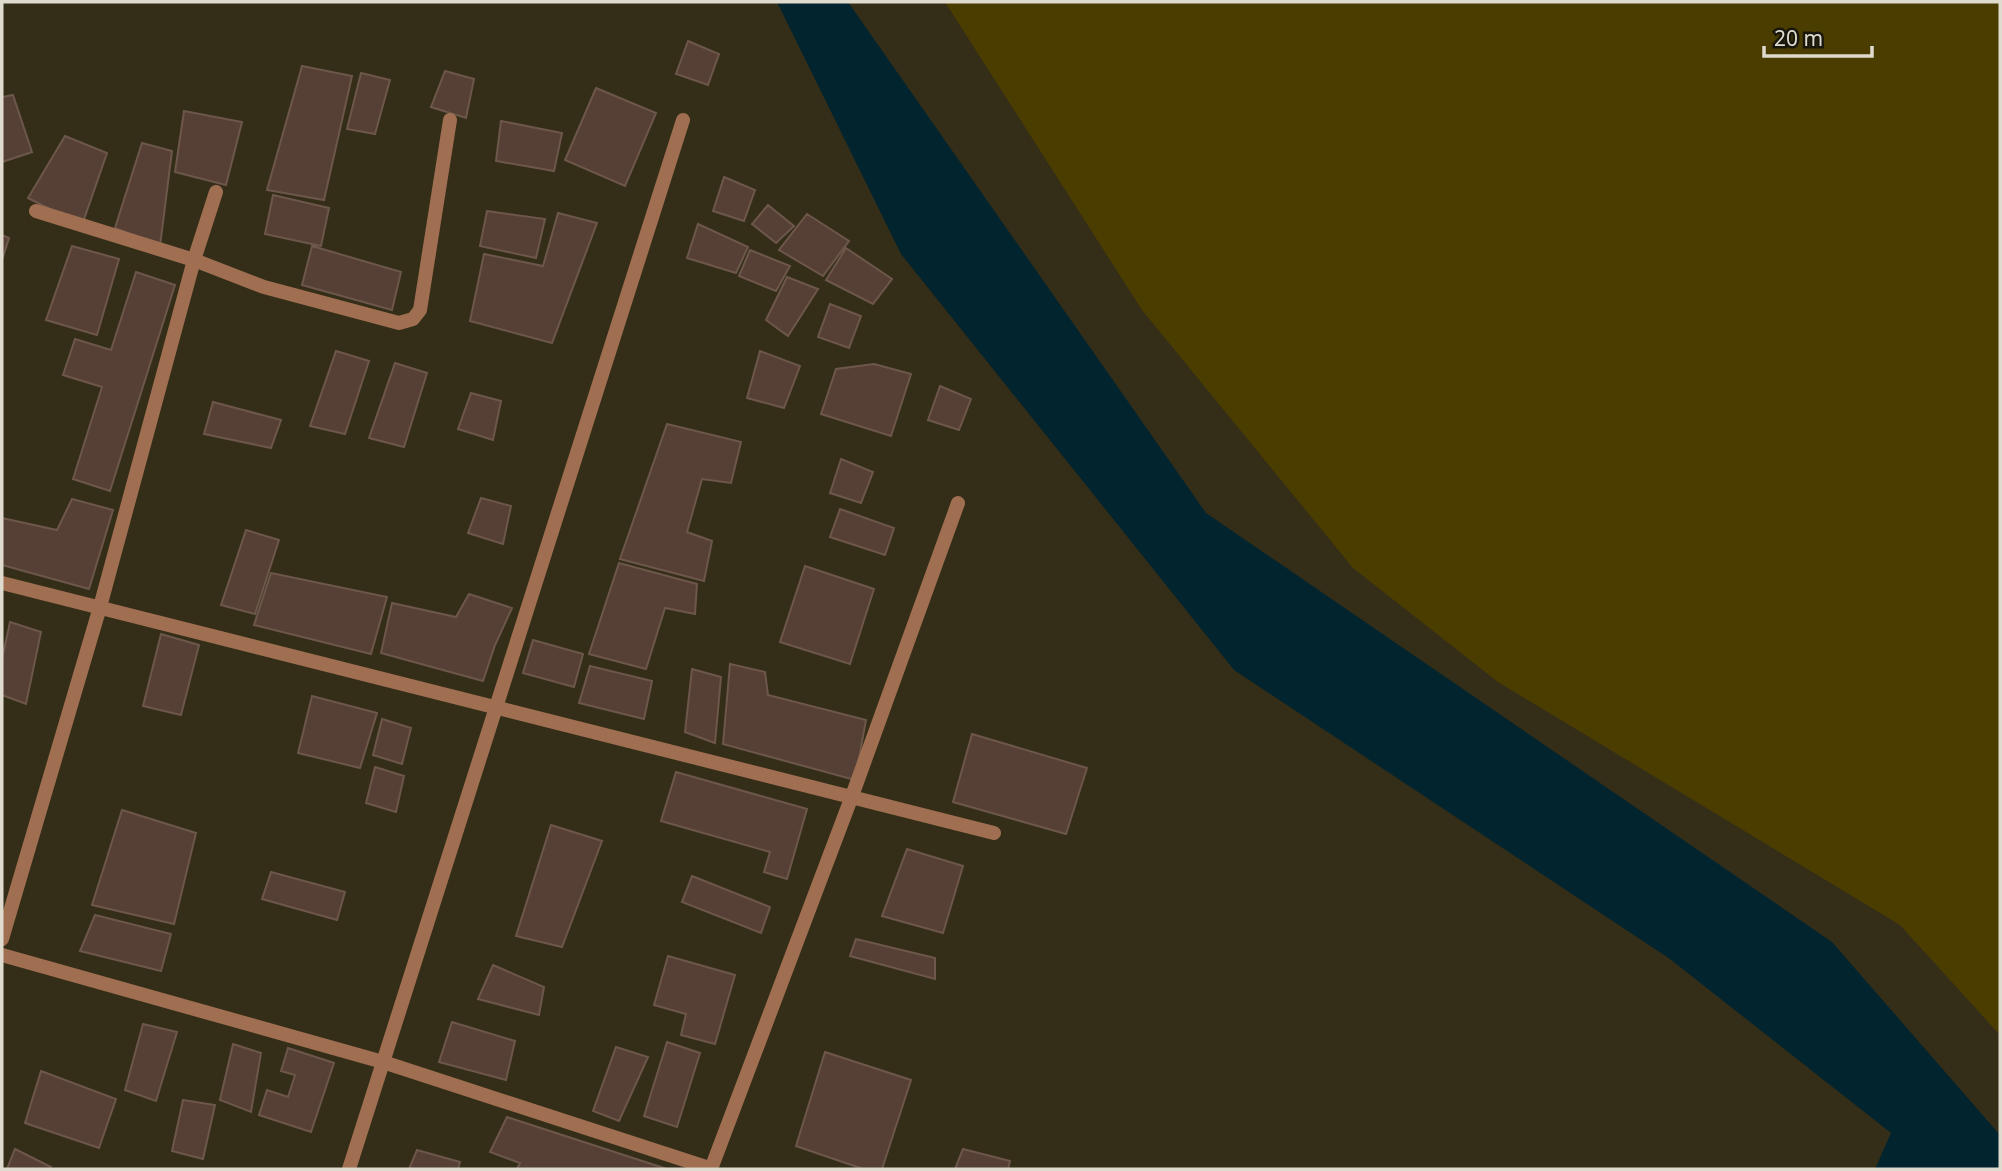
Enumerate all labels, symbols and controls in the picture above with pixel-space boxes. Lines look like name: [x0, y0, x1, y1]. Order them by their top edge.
scale bar: [1764, 14, 1872, 58]
text: 20 m: [1774, 24, 1823, 52]

